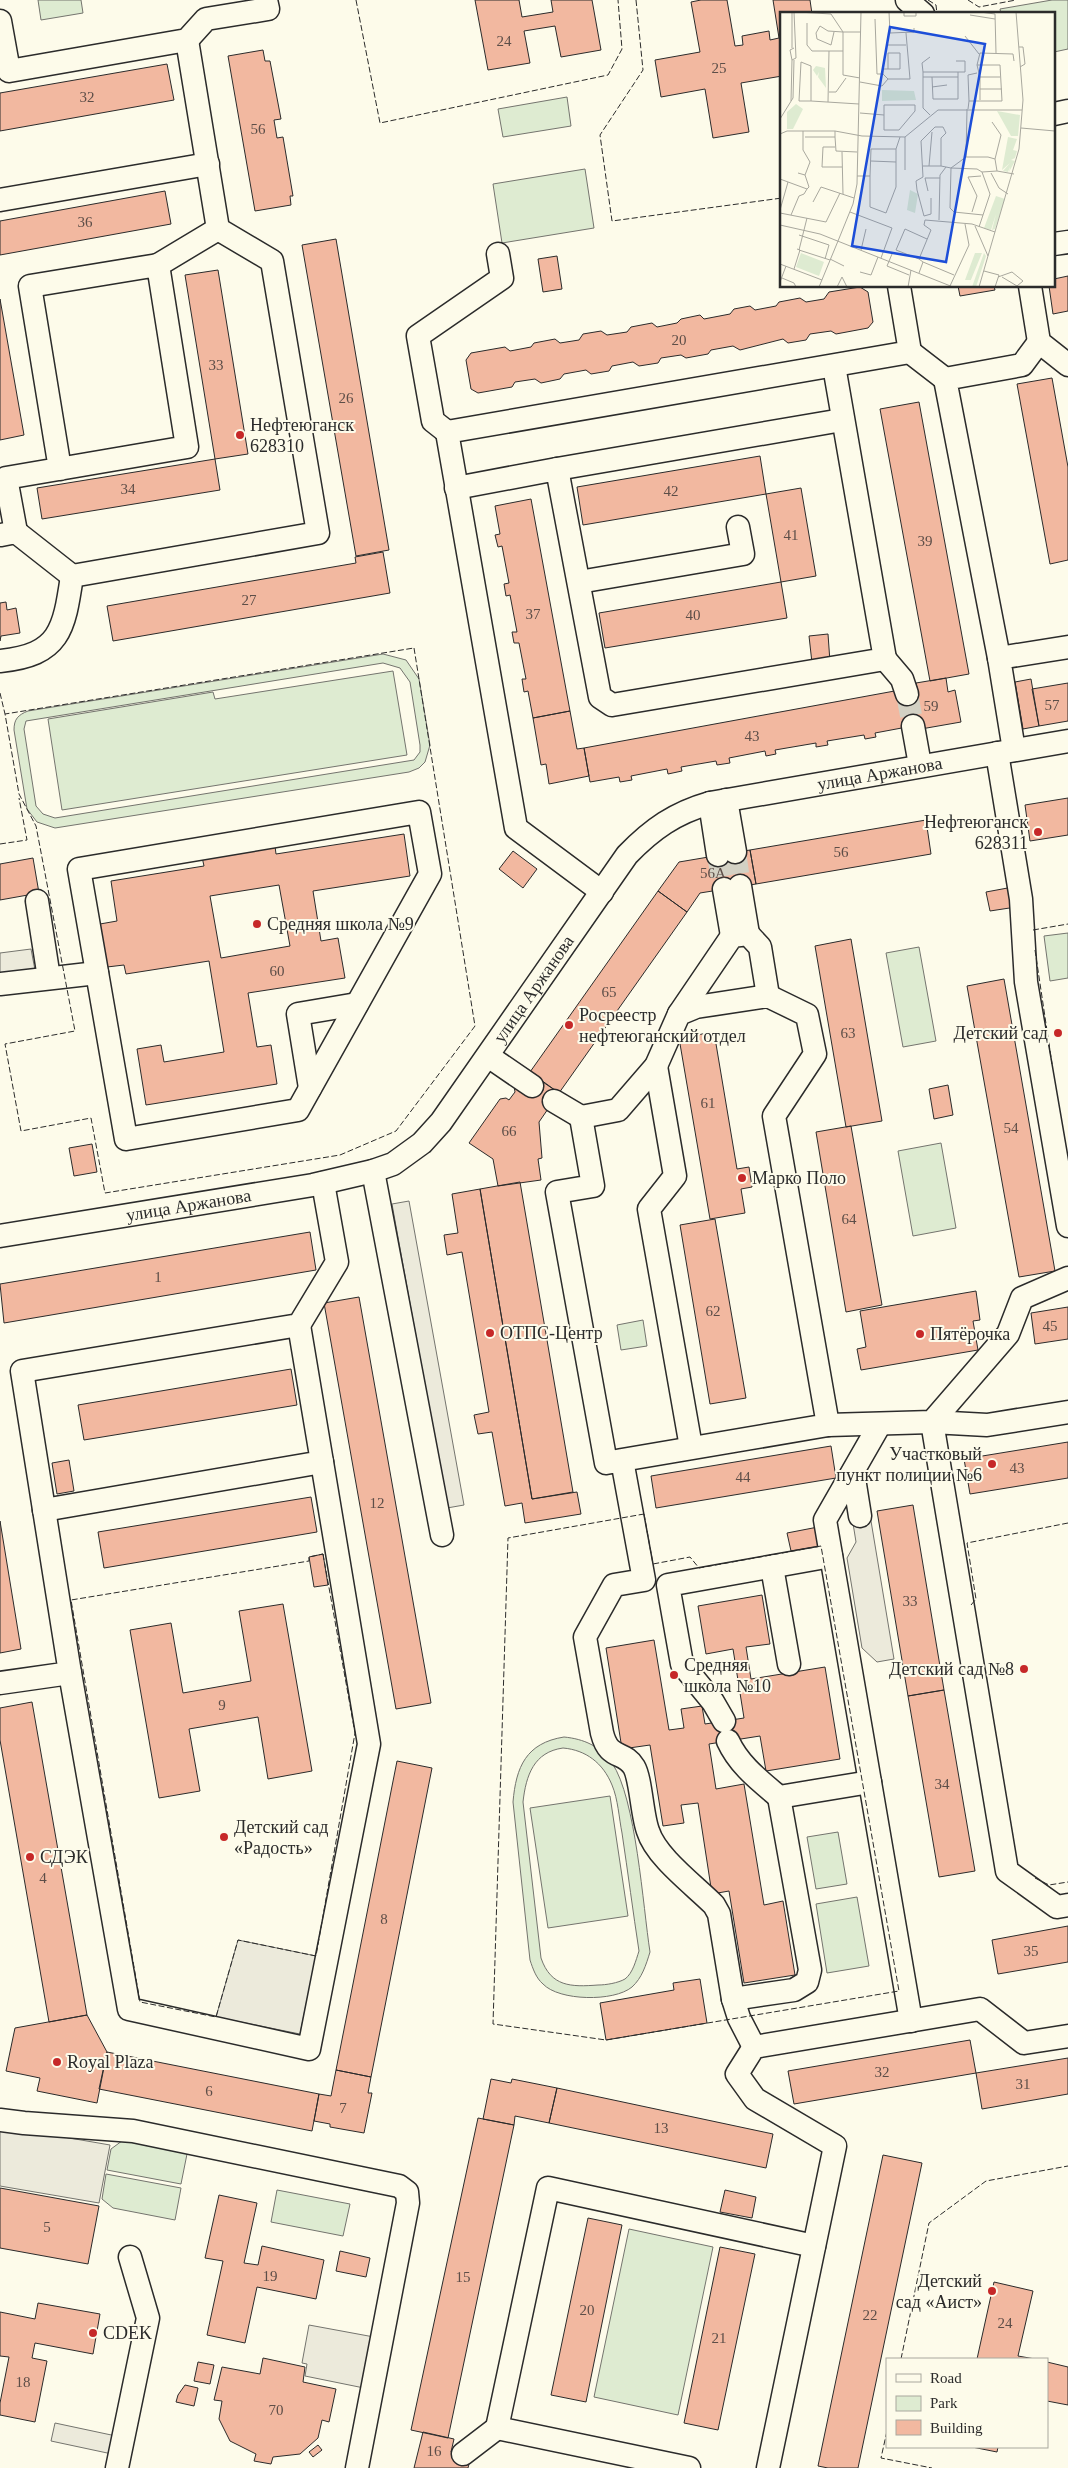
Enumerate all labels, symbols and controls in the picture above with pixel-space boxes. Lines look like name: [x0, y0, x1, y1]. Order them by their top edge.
inset map: [780, 12, 1056, 288]
house number: 24: [497, 33, 512, 49]
house number: 25: [712, 60, 727, 76]
house number: 32: [80, 89, 95, 105]
house number: 56: [251, 121, 266, 137]
house number: 36: [78, 214, 93, 230]
house number: 20: [672, 332, 687, 348]
house number: 33: [209, 357, 224, 373]
house number: 26: [339, 390, 354, 406]
place label: Нефтеюганск 628310: [250, 415, 354, 456]
marker: Нефтеюганск 628310: [234, 429, 246, 441]
house number: 34: [121, 481, 136, 497]
house number: 42: [664, 483, 679, 499]
house number: 41: [784, 527, 799, 543]
house number: 39: [918, 533, 933, 549]
house number: 27: [242, 592, 257, 608]
house number: 37: [526, 606, 541, 622]
house number: 40: [686, 607, 701, 623]
house number: 57: [1045, 697, 1060, 713]
house number: 59: [924, 698, 939, 714]
house number: 43: [745, 728, 760, 744]
street label: улица Аржанова: [816, 753, 944, 794]
place label: Нефтеюганск 628311: [924, 812, 1028, 853]
marker: Нефтеюганск 628311: [1032, 826, 1044, 838]
house number: 56: [834, 844, 849, 860]
house number: 56А: [700, 865, 726, 881]
place label: Средняя школа №9: [267, 914, 414, 934]
marker: Средняя школа №9: [251, 918, 263, 930]
street label: улица Аржанова: [489, 932, 578, 1047]
house number: 60: [270, 963, 285, 979]
house number: 65: [602, 984, 617, 1000]
place label: Росреестр нефтеюганский отдел: [579, 1005, 746, 1046]
marker: Росреестр нефтеюганский отдел: [563, 1019, 575, 1031]
place label: Детский сад: [954, 1023, 1048, 1043]
house number: 63: [841, 1025, 856, 1041]
marker: Детский сад: [1052, 1027, 1064, 1039]
house number: 61: [701, 1095, 716, 1111]
house number: 54: [1004, 1120, 1019, 1136]
house number: 66: [502, 1123, 517, 1139]
place label: Марко Поло: [752, 1168, 846, 1188]
marker: Марко Поло: [736, 1172, 748, 1184]
street label: улица Аржанова: [125, 1185, 252, 1225]
house number: 64: [842, 1211, 857, 1227]
house number: 1: [154, 1269, 162, 1285]
house number: 62: [706, 1303, 721, 1319]
house number: 45: [1043, 1318, 1058, 1334]
place label: ОТПС-Центр: [500, 1323, 603, 1343]
place label: Пятёрочка: [930, 1324, 1010, 1344]
marker: ОТПС-Центр: [484, 1327, 496, 1339]
marker: Пятёрочка: [914, 1328, 926, 1340]
place label: Участковый пункт полиции №6: [836, 1444, 982, 1485]
marker: Участковый пункт полиции №6: [986, 1458, 998, 1470]
house number: 43: [1010, 1460, 1025, 1476]
house number: 44: [736, 1469, 751, 1485]
house number: 12: [370, 1495, 385, 1511]
house number: 33: [903, 1593, 918, 1609]
place label: Средняя школа №10: [684, 1655, 771, 1696]
place label: Детский сад №8: [889, 1659, 1014, 1679]
marker: Детский сад №8: [1018, 1663, 1030, 1675]
marker: Средняя школа №10: [668, 1669, 680, 1681]
house number: 9: [218, 1697, 226, 1713]
house number: 34: [935, 1776, 950, 1792]
place label: Детский сад «Радость»: [234, 1817, 328, 1858]
marker: Детский сад «Радость»: [218, 1831, 230, 1843]
place label: СДЭК: [40, 1847, 89, 1867]
marker: СДЭК: [24, 1851, 36, 1863]
house number: 4: [39, 1870, 47, 1886]
house number: 8: [380, 1911, 388, 1927]
house number: 35: [1024, 1943, 1039, 1959]
place label: Royal Plaza: [67, 2052, 153, 2072]
marker: Royal Plaza: [51, 2056, 63, 2068]
house number: 32: [875, 2064, 890, 2080]
house number: 31: [1016, 2076, 1031, 2092]
house number: 6: [205, 2083, 213, 2099]
house number: 7: [339, 2100, 347, 2116]
house number: 13: [654, 2120, 669, 2136]
house number: 5: [43, 2219, 51, 2235]
house number: 19: [263, 2268, 278, 2284]
house number: 15: [456, 2269, 471, 2285]
place label: Детский сад «Аист»: [896, 2271, 982, 2312]
marker: Детский сад «Аист»: [986, 2285, 998, 2297]
house number: 20: [580, 2302, 595, 2318]
house number: 22: [863, 2307, 878, 2323]
house number: 24: [998, 2315, 1013, 2331]
place label: CDEK: [103, 2323, 152, 2343]
marker: CDEK: [87, 2327, 99, 2339]
house number: 21: [712, 2330, 727, 2346]
legend: [886, 2358, 1048, 2448]
text: Road: [930, 2370, 962, 2386]
house number: 18: [16, 2374, 31, 2390]
text: Park: [930, 2395, 958, 2411]
house number: 70: [269, 2402, 284, 2418]
text: Building: [930, 2420, 983, 2436]
house number: 16: [427, 2443, 442, 2459]

